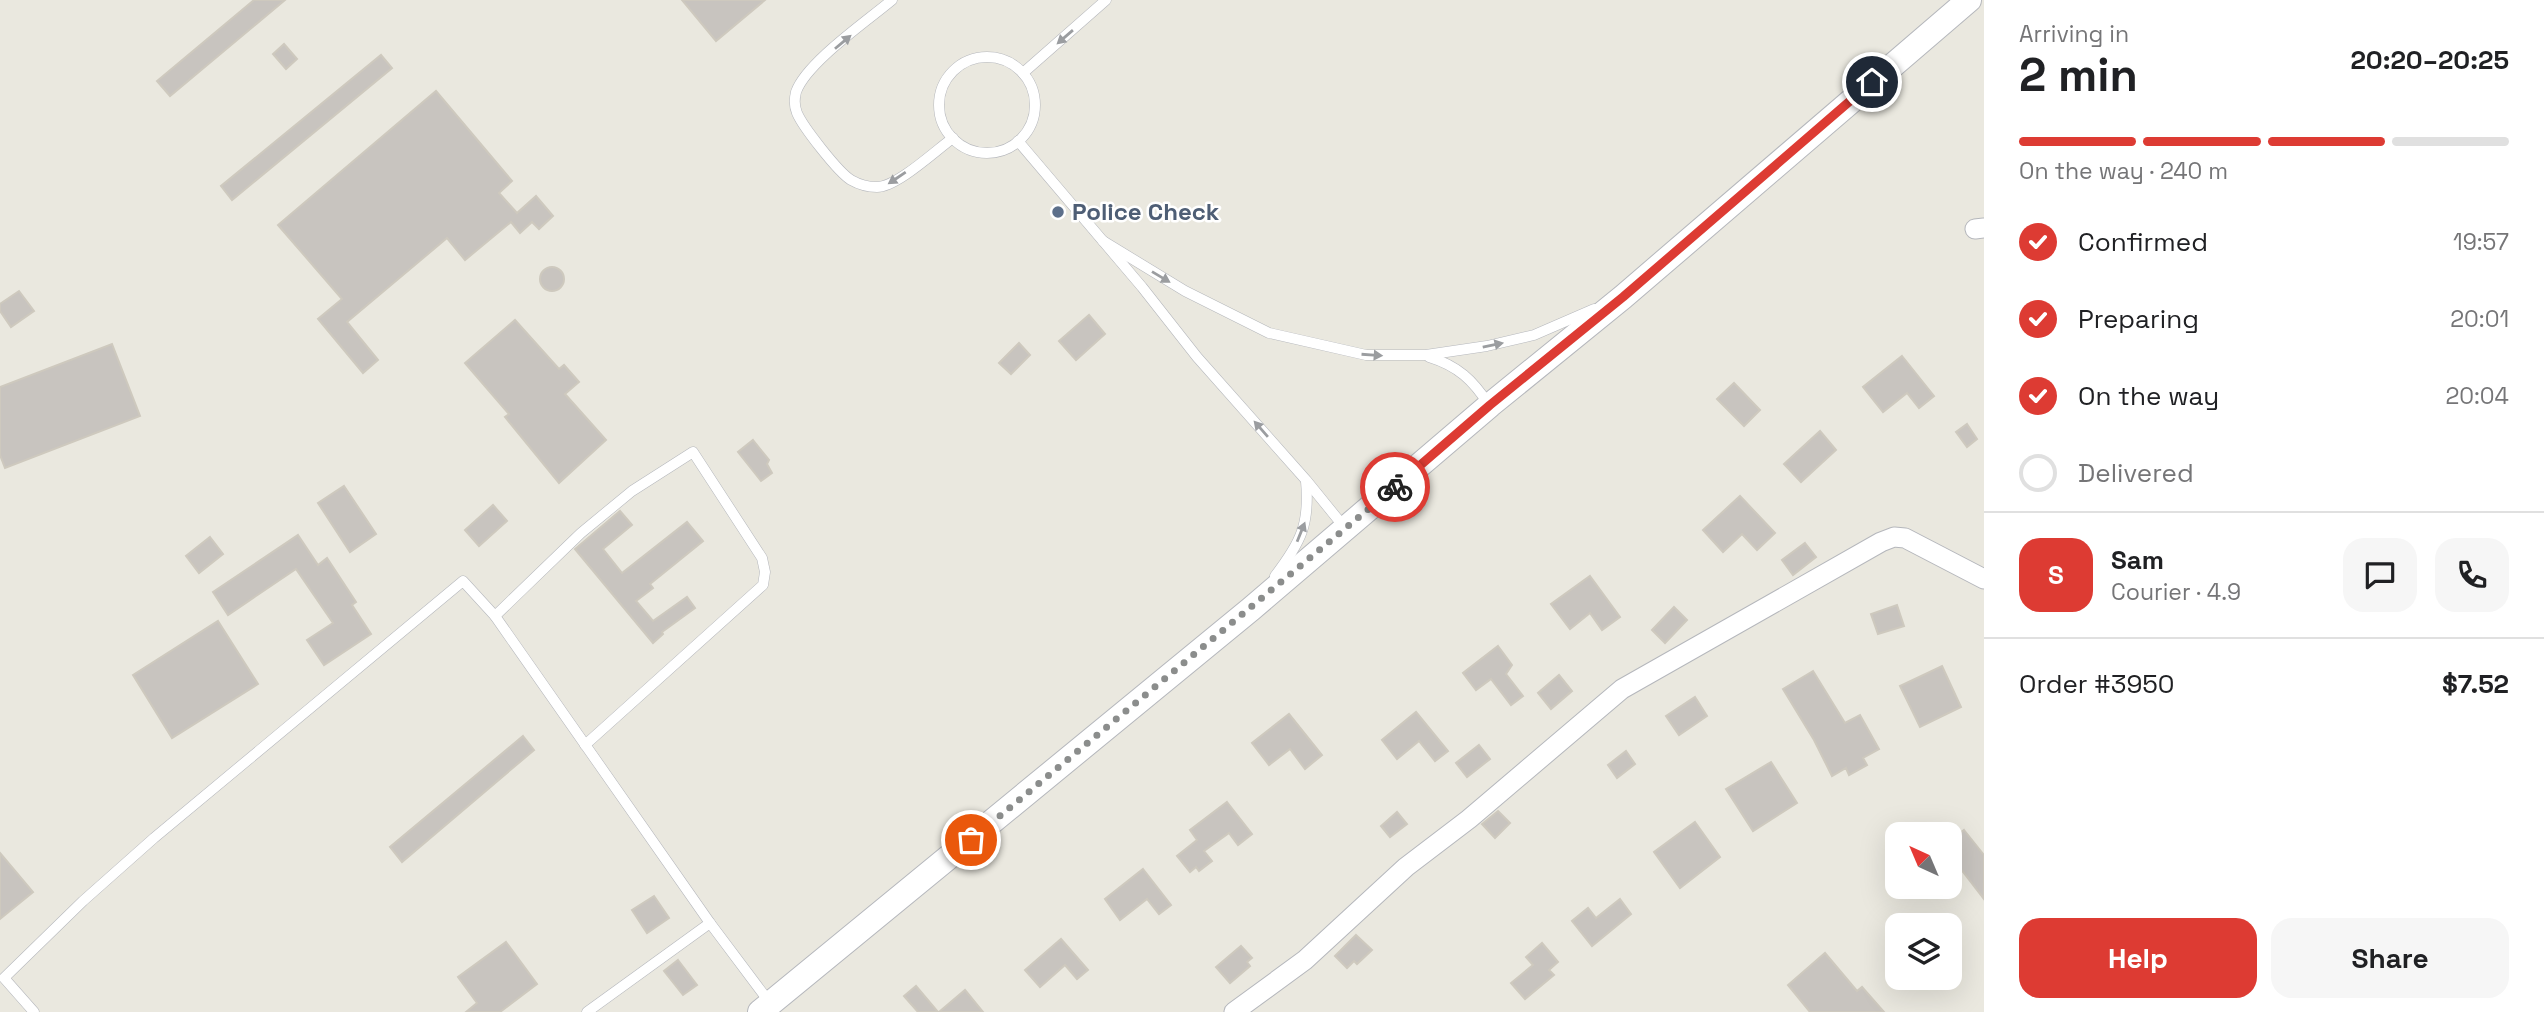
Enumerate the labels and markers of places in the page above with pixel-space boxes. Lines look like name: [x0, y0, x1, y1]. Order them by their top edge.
pin: [1842, 52, 1902, 112]
place label: Police Check: [1072, 196, 1220, 227]
marker: Police Check: [1050, 204, 1066, 220]
pin: [941, 810, 1001, 870]

